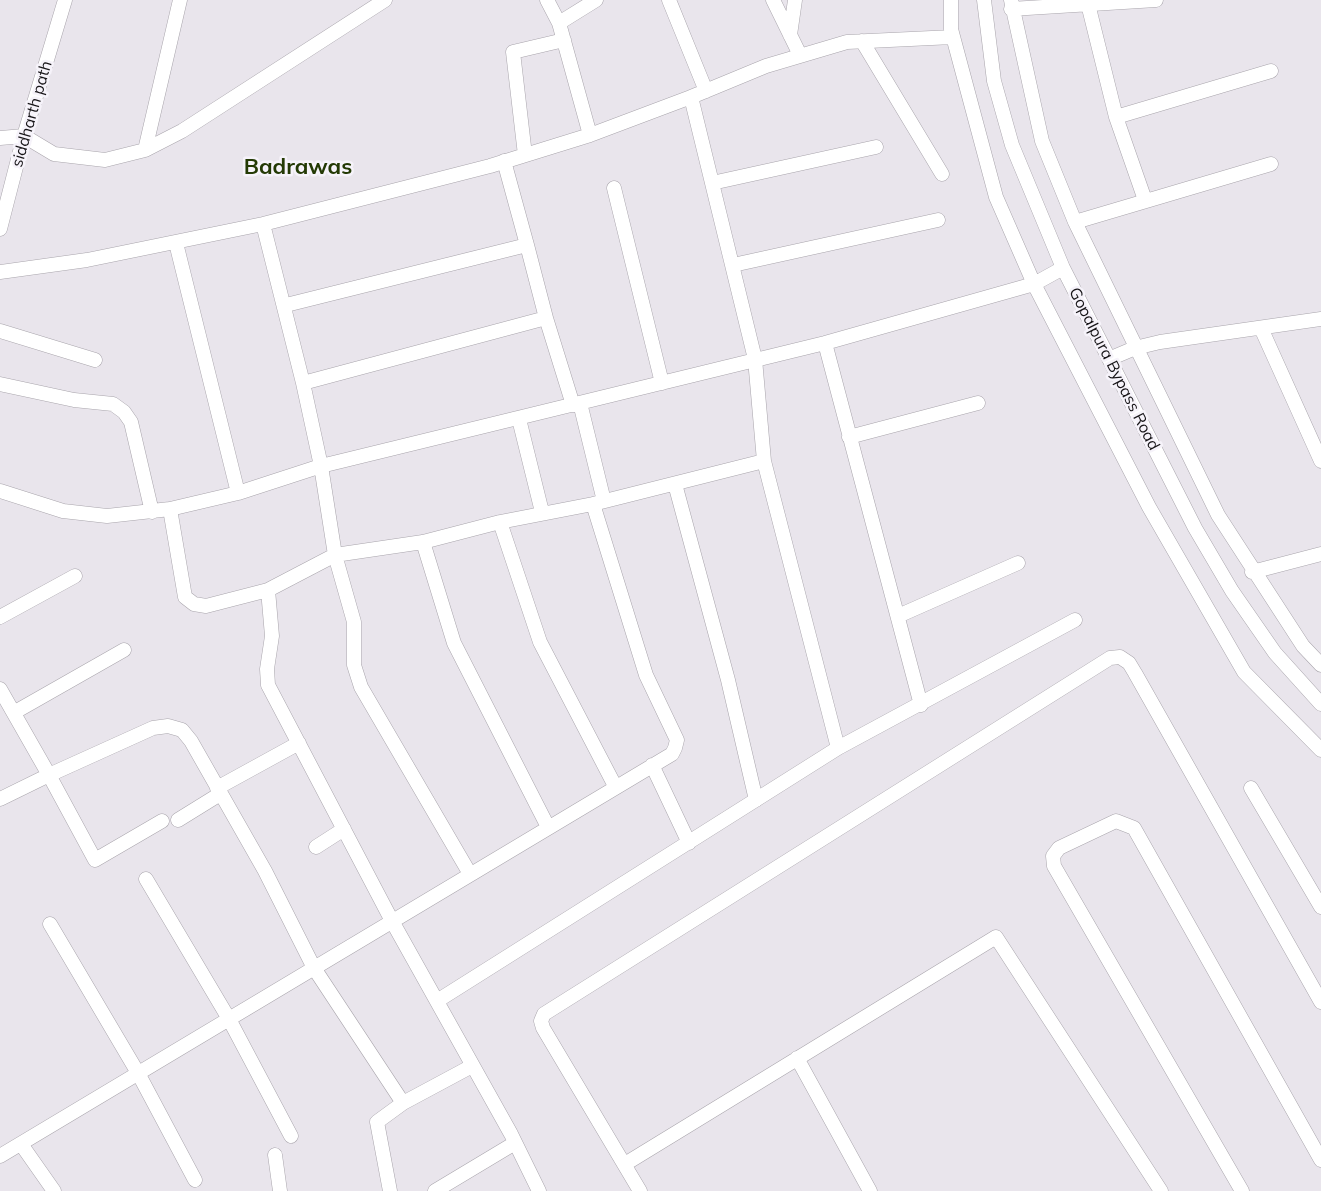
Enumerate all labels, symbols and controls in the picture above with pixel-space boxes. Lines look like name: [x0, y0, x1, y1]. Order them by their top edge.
street label: siddharth path: [8, 59, 56, 169]
district label: Badrawas: [244, 154, 352, 180]
street label: Gopalpura Bypass Road: [1065, 284, 1163, 454]

